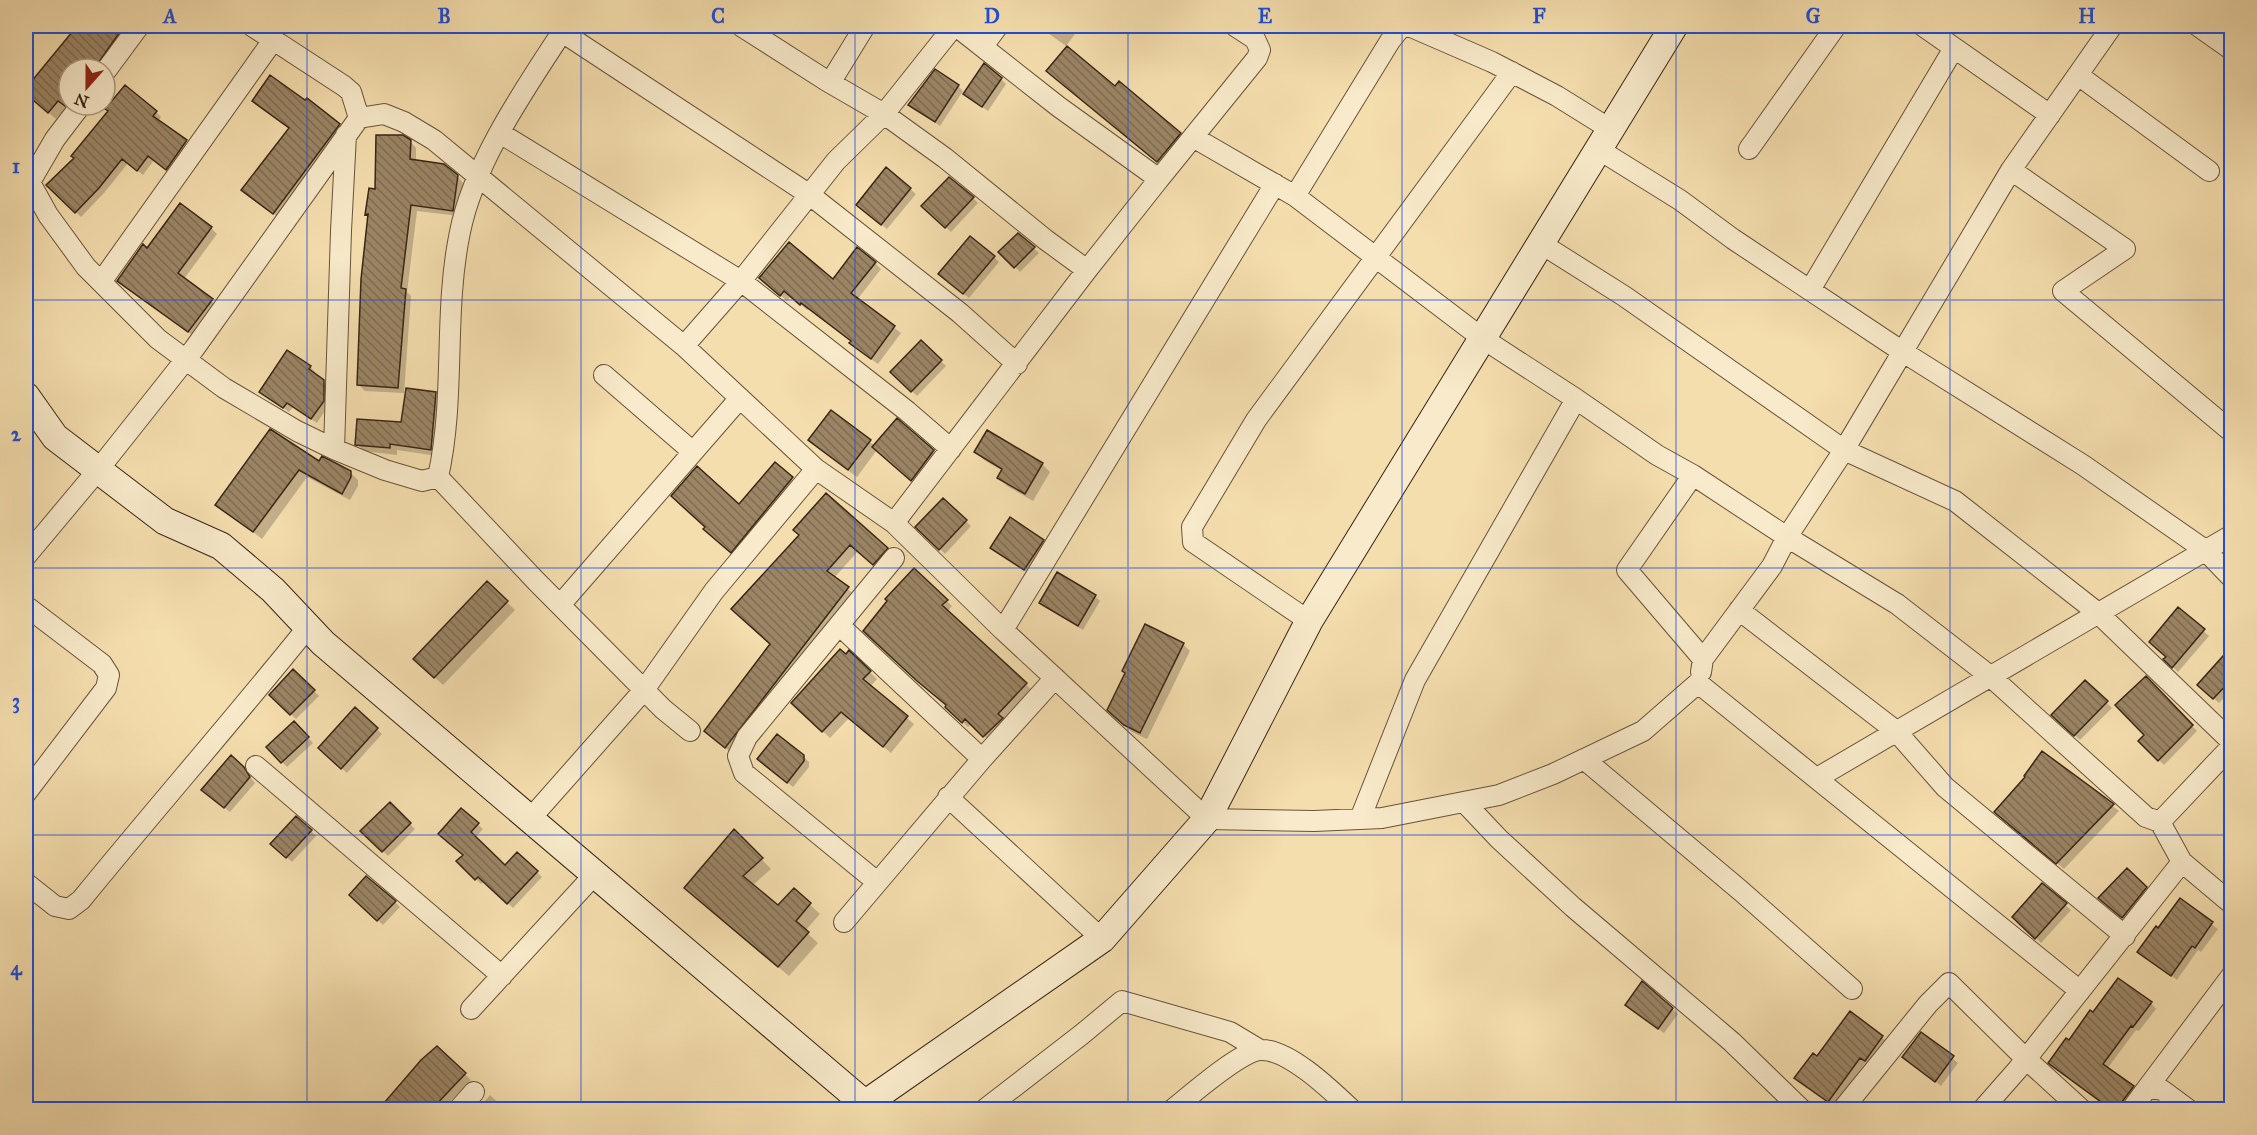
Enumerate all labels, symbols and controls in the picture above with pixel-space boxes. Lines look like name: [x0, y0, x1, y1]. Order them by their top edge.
text: A: [161, 4, 177, 28]
text: B: [437, 4, 451, 28]
text: C: [711, 4, 725, 28]
text: D: [984, 4, 1000, 28]
text: E: [1258, 4, 1273, 28]
text: F: [1532, 4, 1546, 28]
text: G: [1806, 4, 1821, 28]
text: H: [2078, 4, 2096, 28]
north arrow: [57, 57, 117, 117]
text: N: [72, 89, 92, 112]
text: 1: [12, 154, 20, 178]
text: 2: [11, 422, 22, 446]
text: 3: [12, 689, 20, 714]
text: 4: [10, 956, 22, 981]

